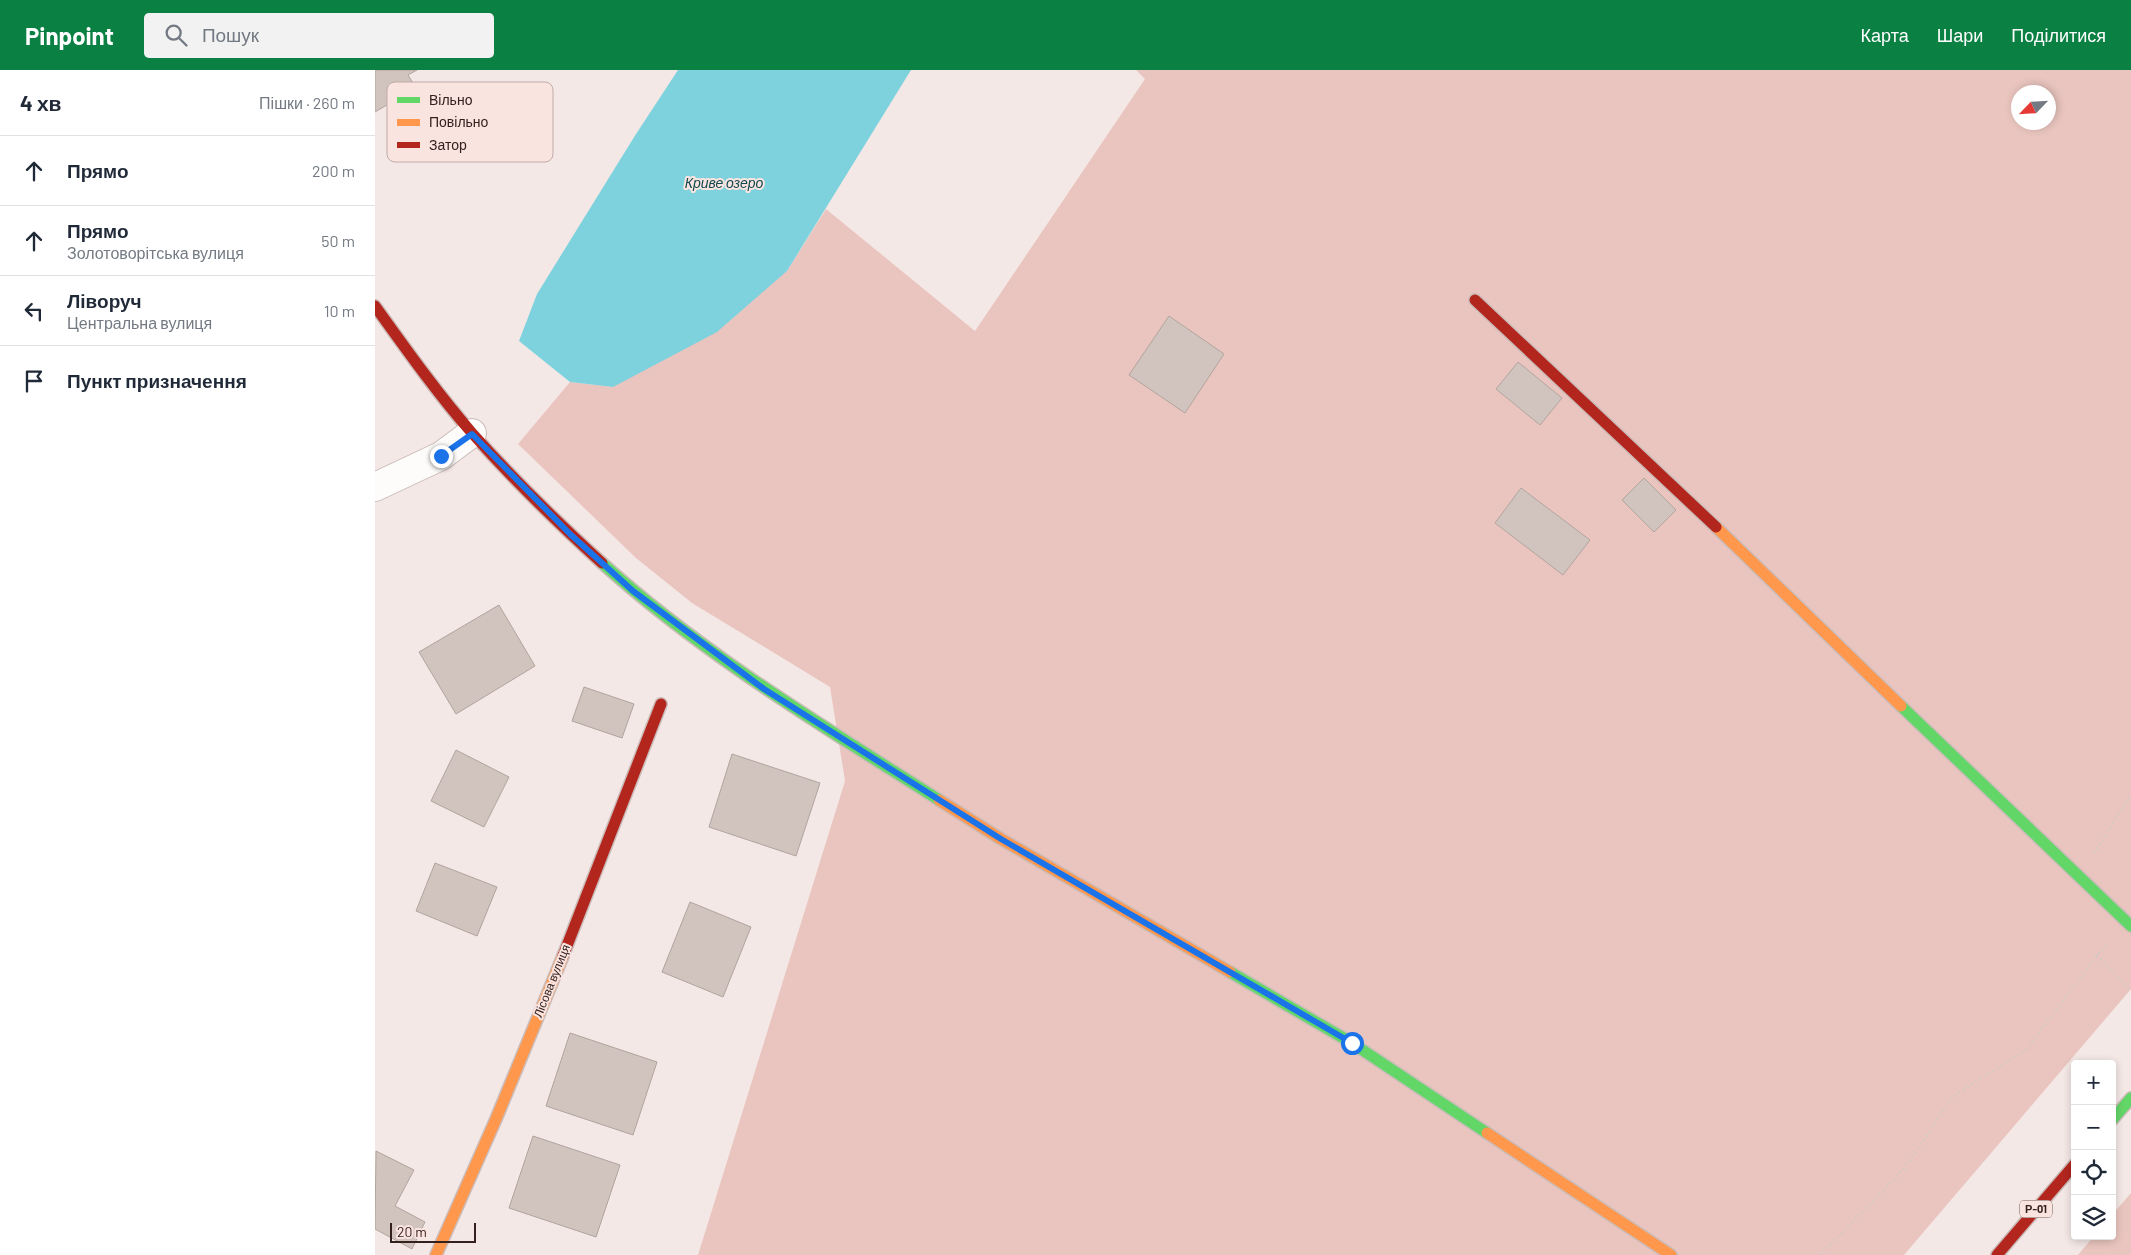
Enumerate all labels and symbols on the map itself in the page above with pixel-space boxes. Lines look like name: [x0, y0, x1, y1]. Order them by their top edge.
legend: [387, 82, 553, 162]
north arrow: [2011, 85, 2056, 130]
text: Вільно: [429, 91, 473, 108]
text: Повільно: [429, 113, 489, 130]
text: Затор: [429, 136, 467, 153]
water label: Криве озеро: [685, 174, 764, 191]
route end: [430, 445, 453, 468]
street label: Лісова вулиця: [530, 942, 573, 1020]
route start: [1341, 1032, 1364, 1055]
road number: Р-01: [2020, 1200, 2052, 1218]
scale bar: [390, 1220, 476, 1243]

